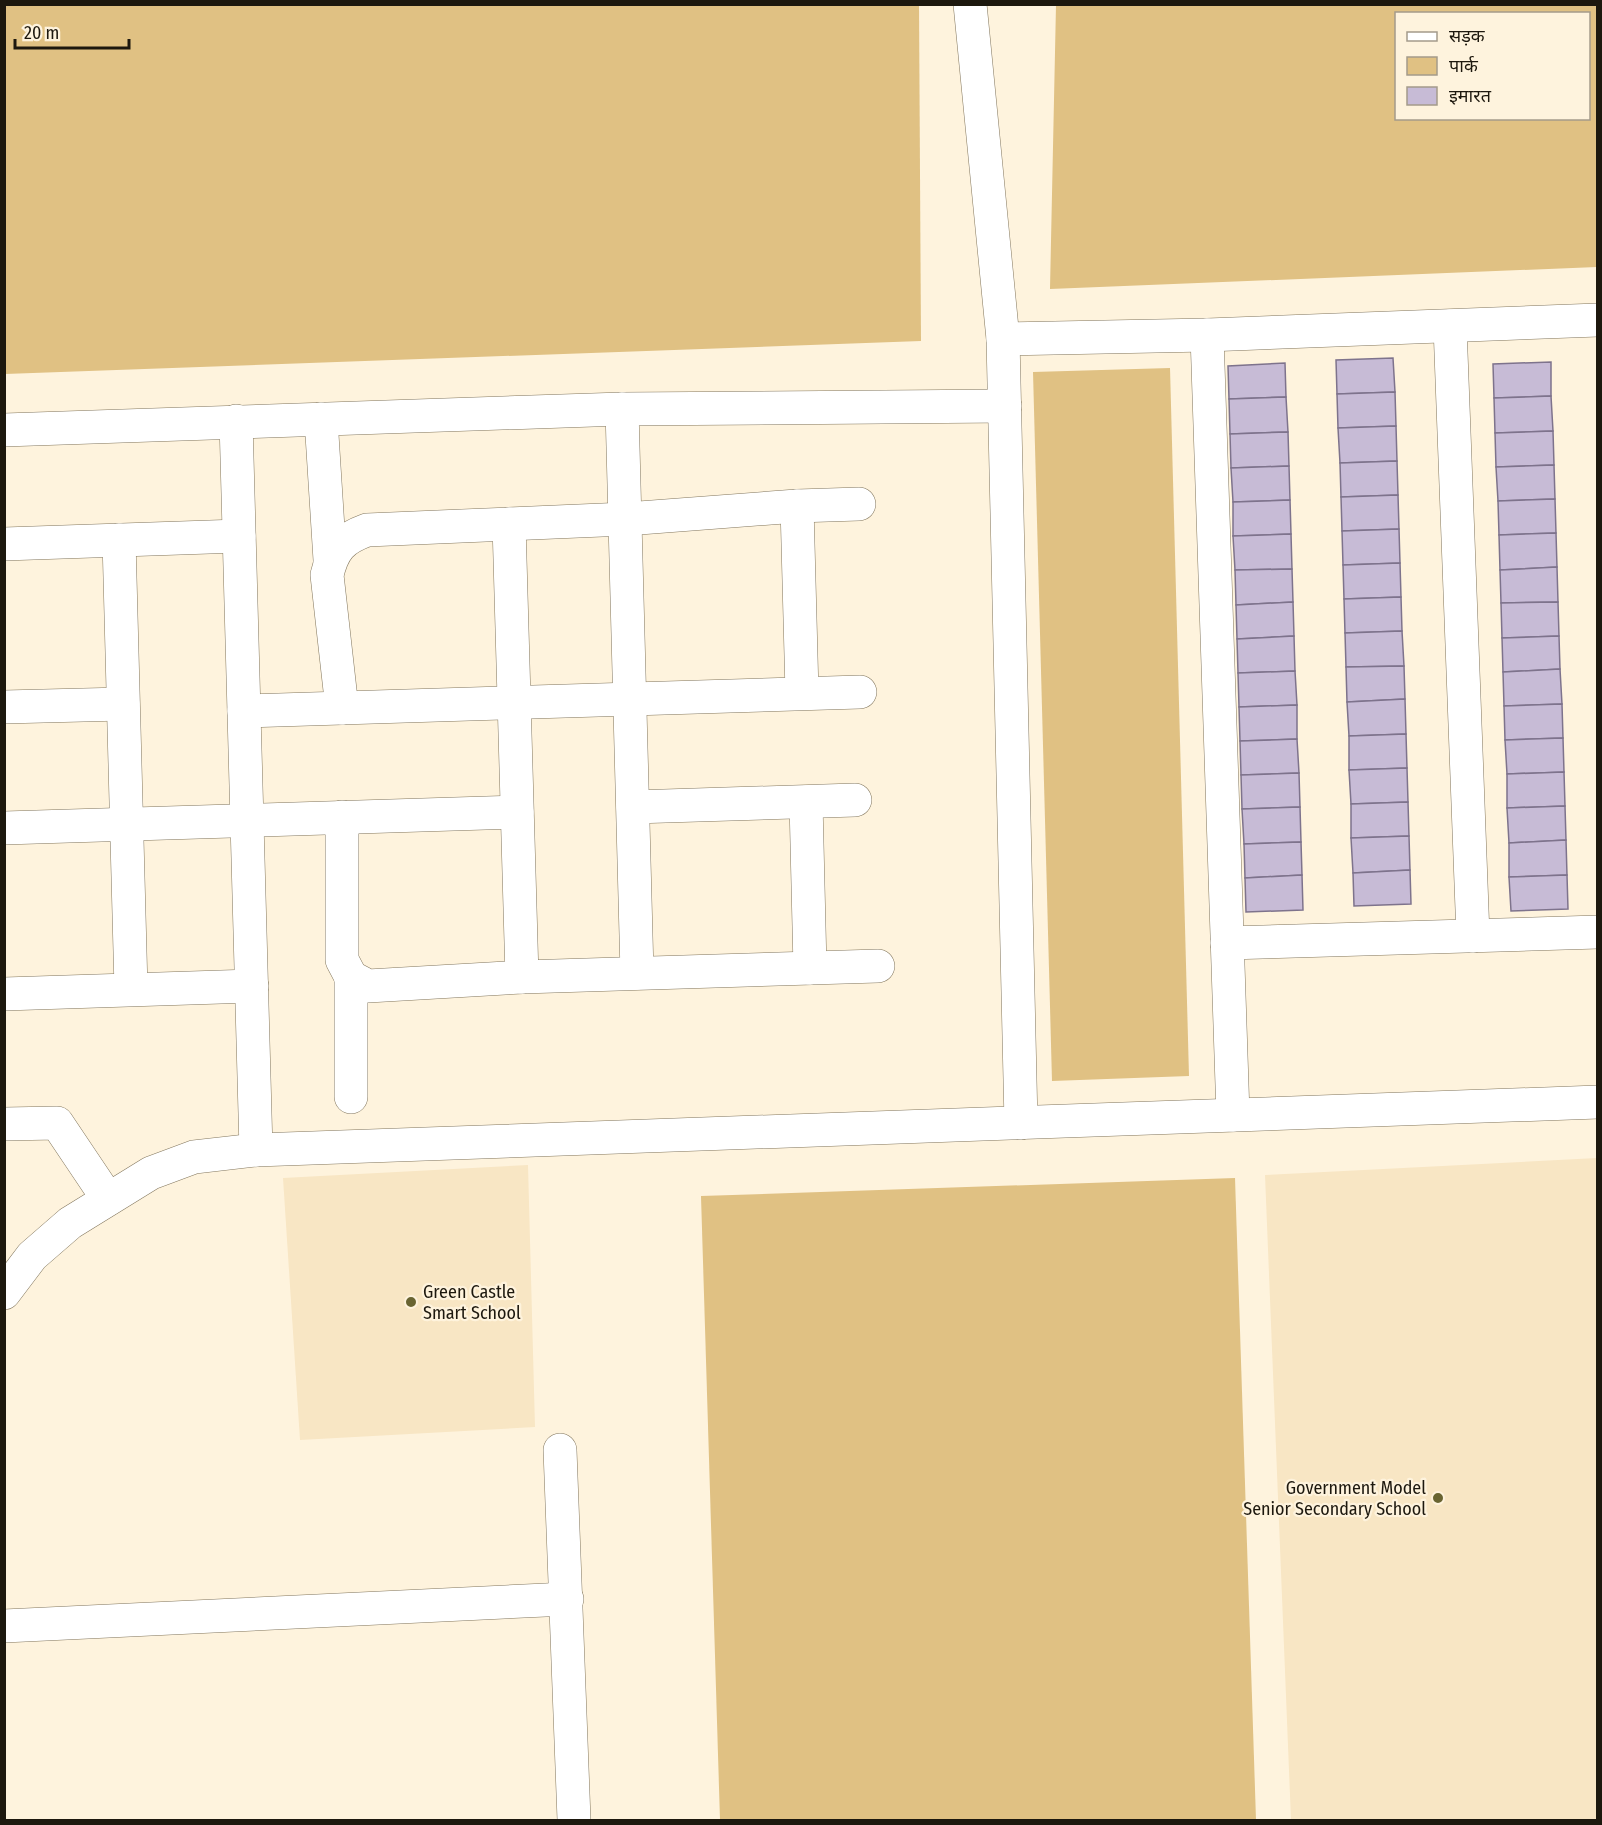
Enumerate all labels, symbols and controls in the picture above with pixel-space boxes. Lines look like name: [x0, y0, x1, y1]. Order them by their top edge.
scale bar: [15, 12, 129, 50]
legend: [1395, 12, 1590, 120]
text: 20 m: [24, 22, 59, 44]
text: सड़क: [1449, 25, 1486, 47]
text: पार्क: [1449, 55, 1479, 77]
text: इमारत: [1449, 85, 1492, 107]
place label: Green Castle Smart School: [423, 1281, 521, 1324]
marker: Green Castle Smart School: [404, 1295, 418, 1309]
place label: Government Model Senior Secondary School: [1243, 1477, 1426, 1520]
marker: Government Model Senior Secondary School: [1431, 1491, 1445, 1505]

